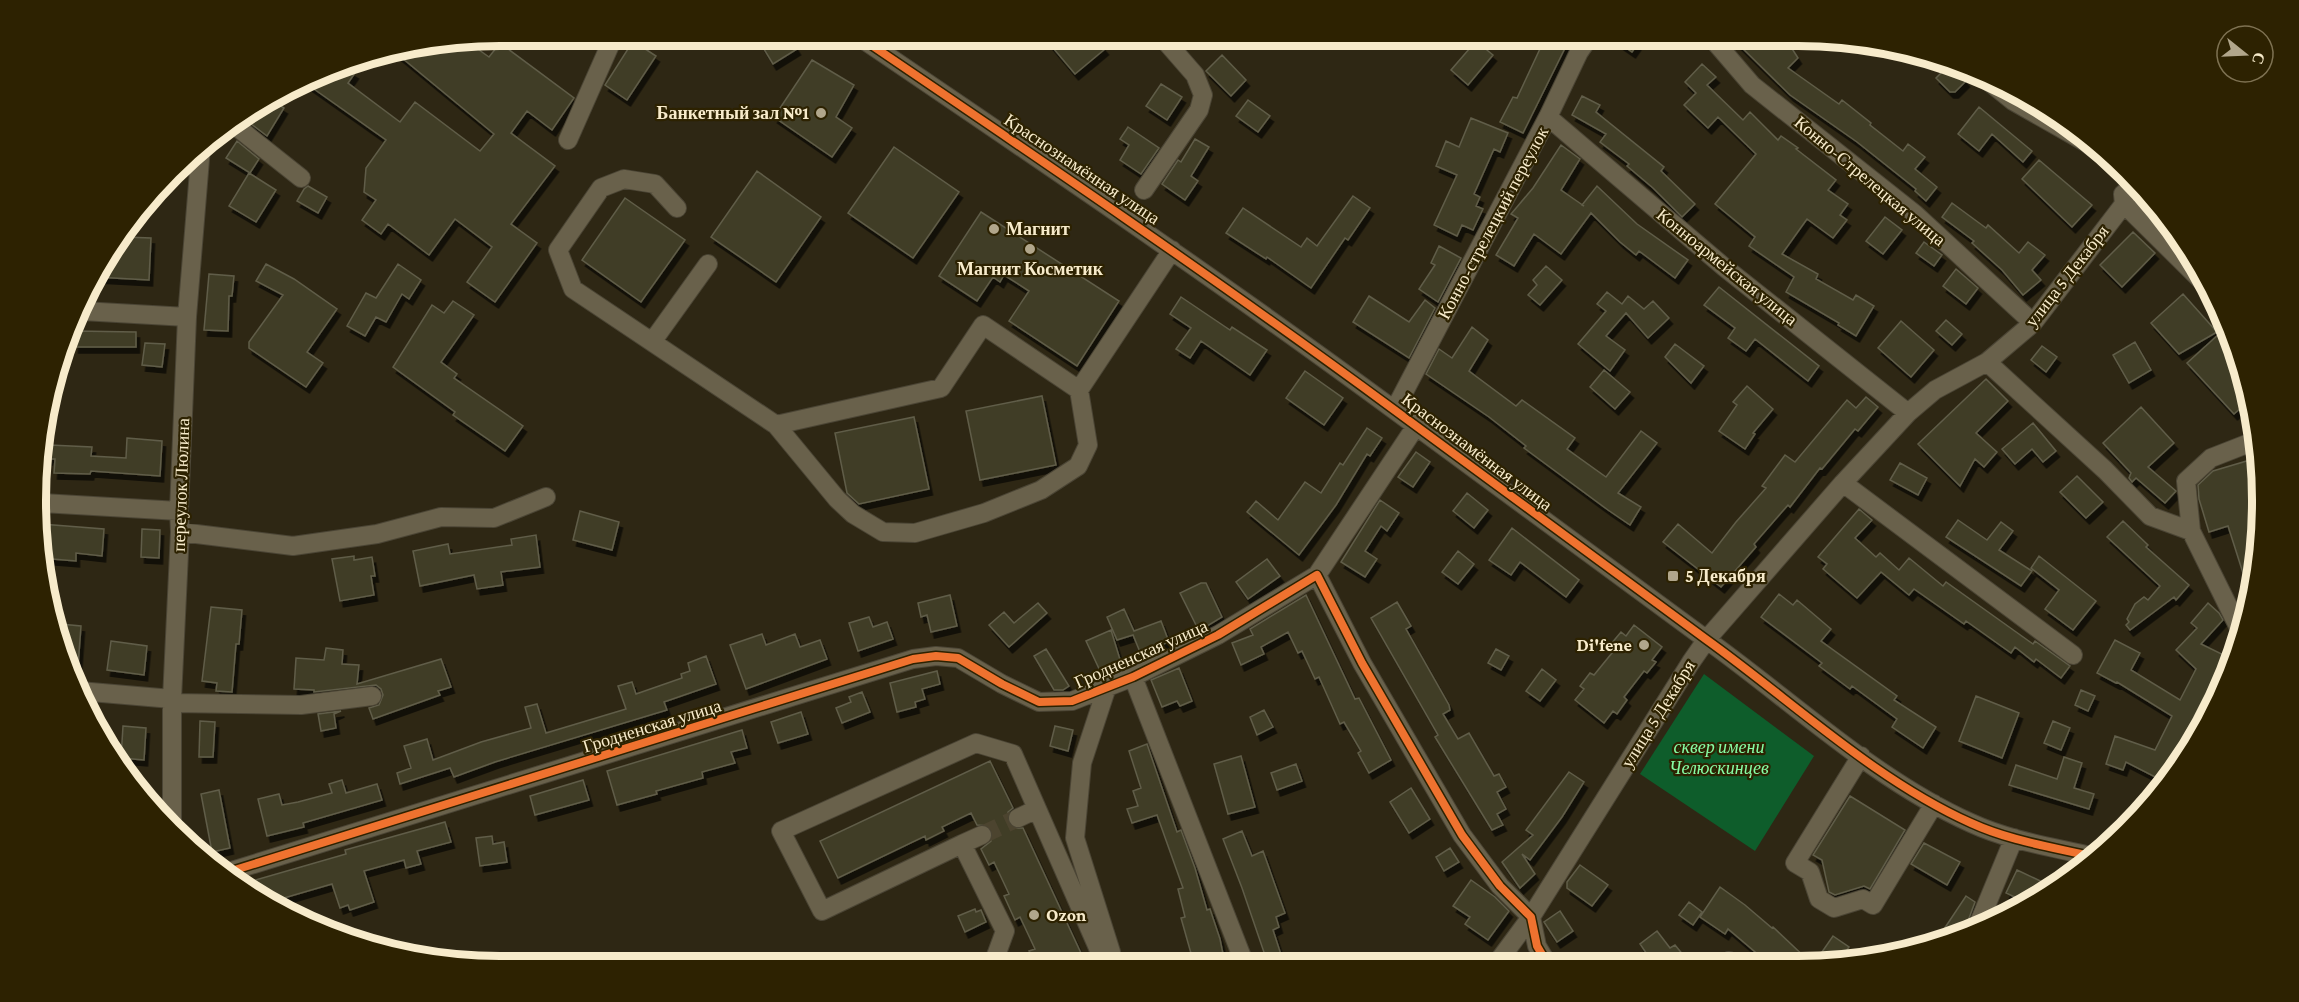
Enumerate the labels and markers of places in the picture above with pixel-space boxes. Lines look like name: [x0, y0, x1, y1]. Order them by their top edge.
place label: Банкетный зал №1: [657, 103, 809, 123]
marker: Банкетный зал №1: [814, 106, 828, 120]
place label: Магнит: [1006, 219, 1070, 239]
marker: Магнит: [987, 222, 1001, 236]
marker: Магнит Косметик: [1023, 242, 1037, 256]
place label: Магнит Косметик: [957, 259, 1104, 279]
place label: 5 Декабря: [1685, 566, 1766, 586]
marker: 5 Декабря: [1666, 569, 1680, 583]
place label: Di'fene: [1577, 635, 1632, 655]
marker: Di'fene: [1637, 638, 1651, 652]
place label: Ozon: [1046, 905, 1087, 925]
marker: Ozon: [1027, 908, 1041, 922]

